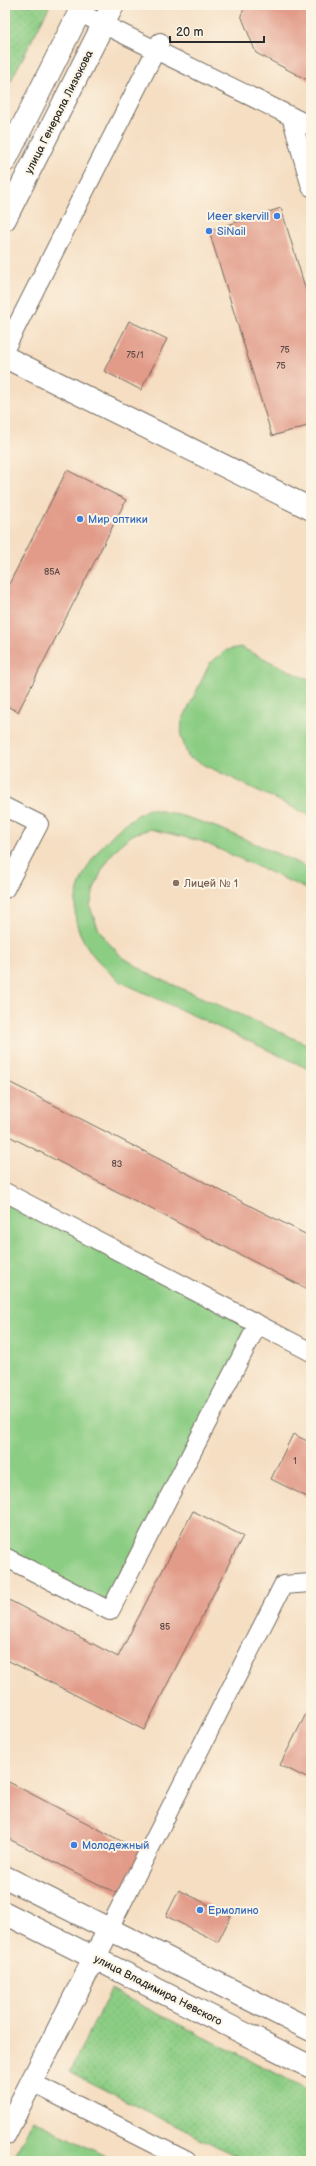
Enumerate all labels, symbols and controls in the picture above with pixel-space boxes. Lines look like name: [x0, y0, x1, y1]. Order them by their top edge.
scale bar: [170, 18, 264, 44]
text: 20 m: [176, 25, 203, 40]
street label: улица Генерала Лизюкова: [22, 48, 96, 176]
place label: Иeer skervill: [207, 210, 269, 223]
marker: Иeer skervill: [272, 211, 282, 221]
place label: SiNail: [217, 225, 246, 238]
marker: SiNail: [204, 226, 214, 236]
house number: 75: [280, 345, 290, 356]
house number: 75/1: [126, 350, 144, 361]
house number: 75: [276, 361, 286, 372]
place label: Мир оптики: [88, 513, 148, 526]
marker: Мир оптики: [75, 514, 85, 524]
house number: 85А: [44, 567, 60, 578]
place label: Лицей № 1: [183, 877, 238, 890]
marker: Лицей № 1: [171, 878, 181, 888]
house number: 83: [112, 1159, 123, 1170]
house number: 1: [293, 1456, 297, 1467]
house number: 85: [160, 1622, 170, 1633]
place label: Молодежный: [82, 1839, 149, 1852]
marker: Молодежный: [69, 1840, 79, 1850]
place label: Ермолино: [208, 1904, 259, 1917]
marker: Ермолино: [195, 1905, 205, 1915]
street label: улица Владимира Невского: [92, 1952, 224, 2028]

